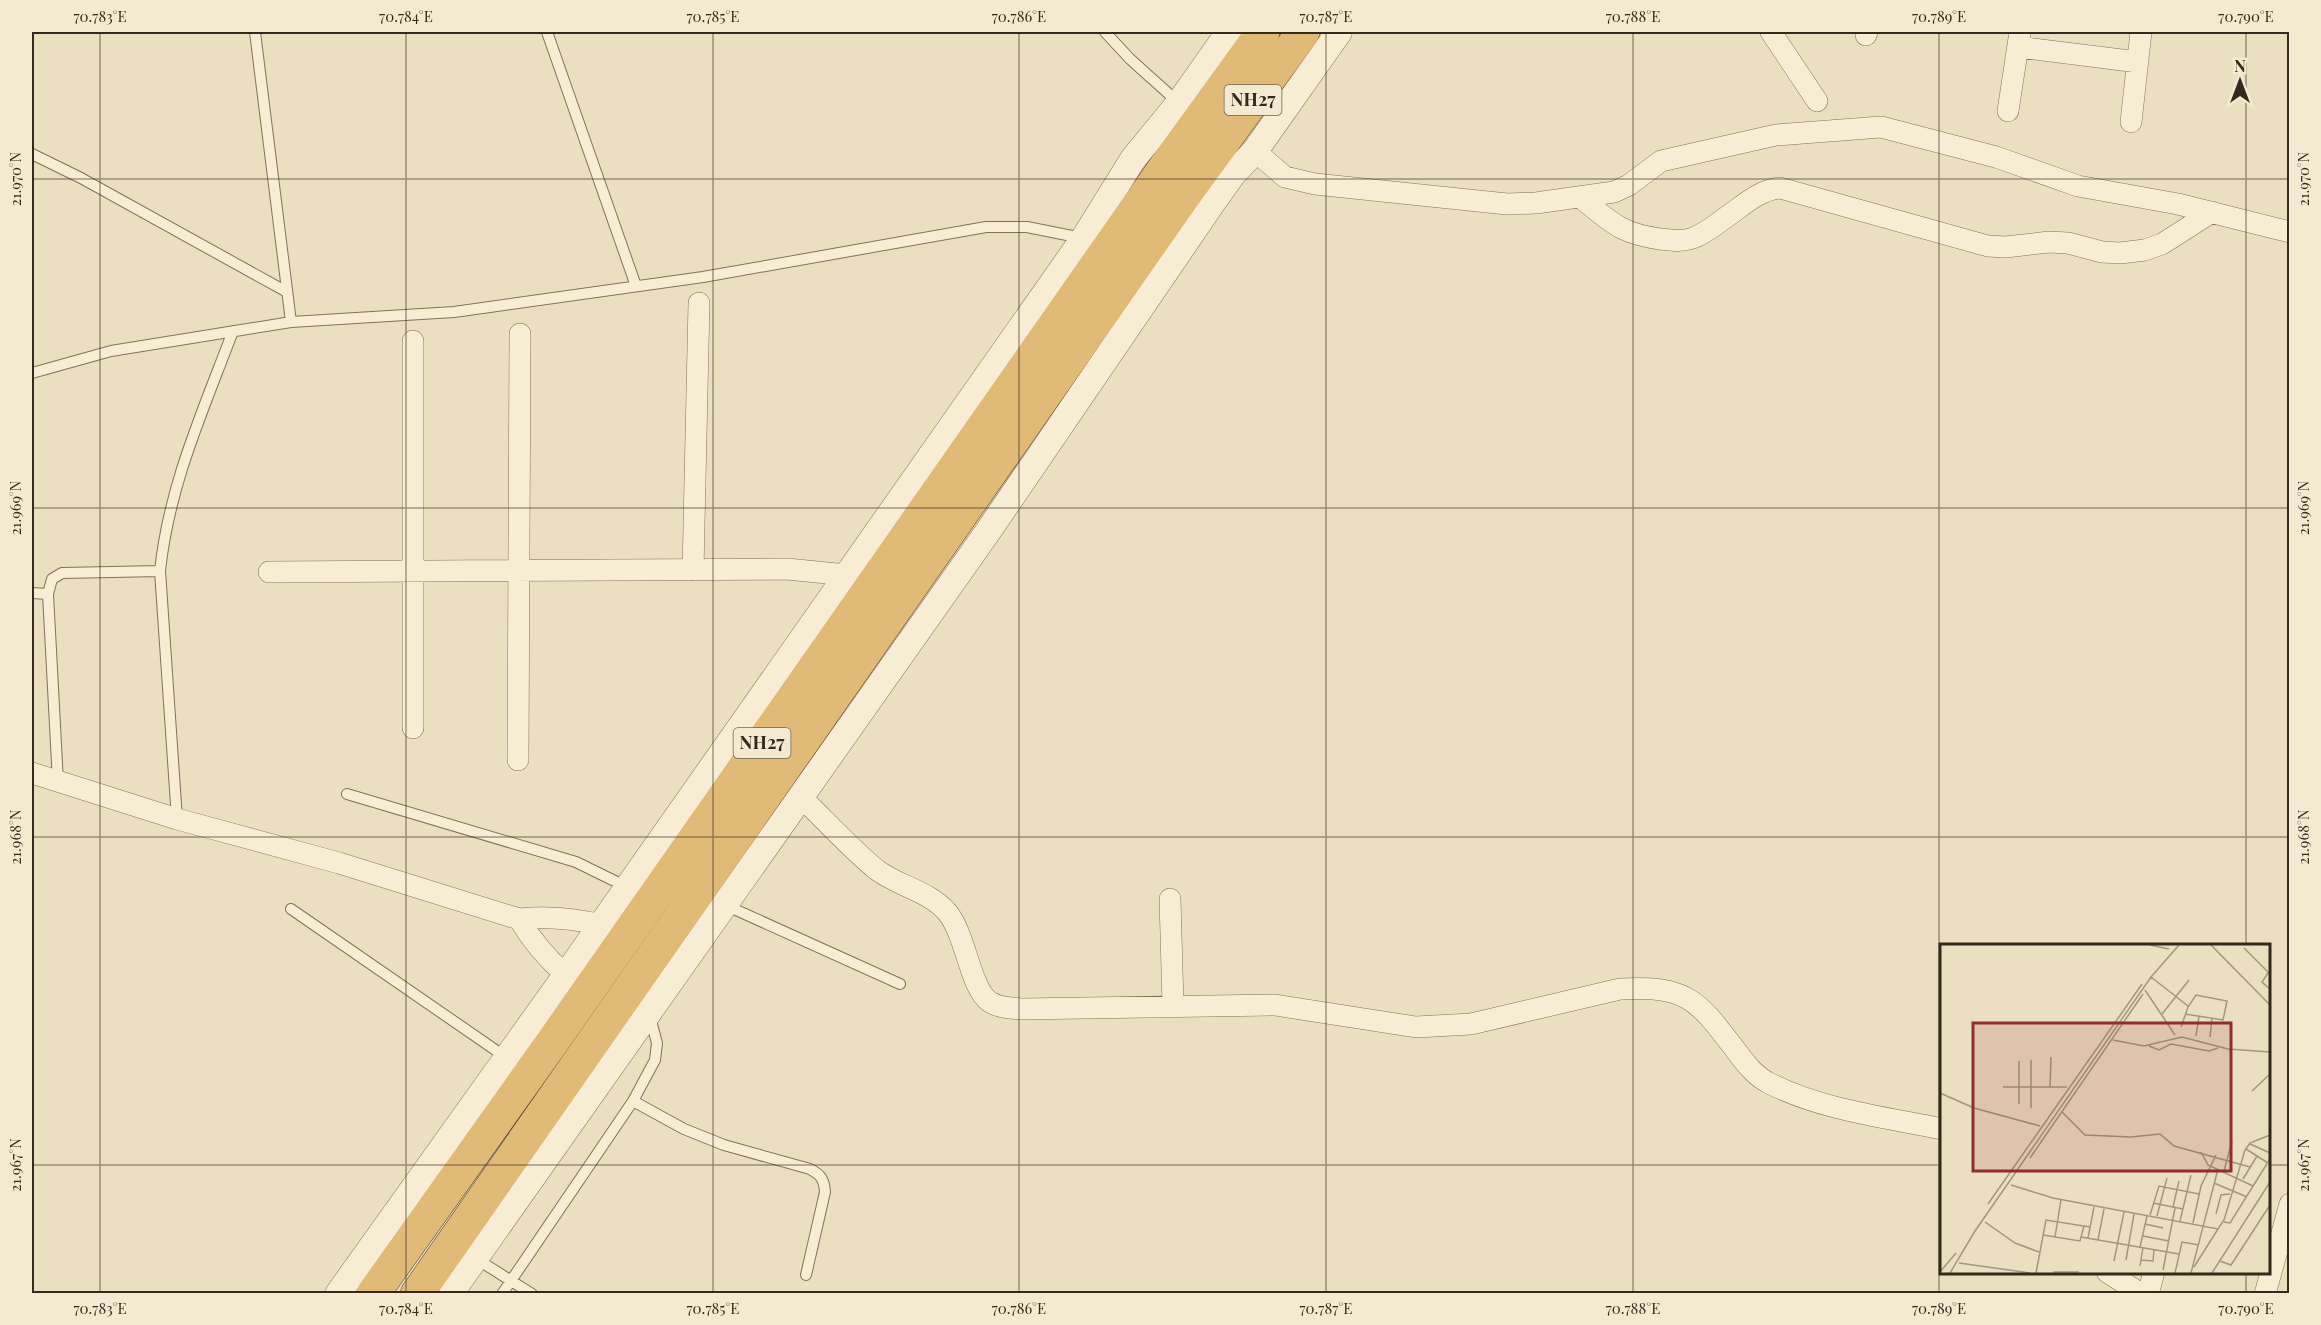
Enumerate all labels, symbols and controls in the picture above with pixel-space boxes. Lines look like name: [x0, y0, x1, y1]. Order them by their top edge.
text: 70.783°E: [73, 6, 127, 26]
text: 70.784°E: [379, 6, 433, 26]
text: 70.785°E: [687, 6, 739, 26]
text: 70.786°E: [992, 6, 1046, 26]
text: 70.787°E: [1300, 6, 1352, 26]
text: 70.788°E: [1606, 6, 1660, 26]
text: 70.789°E: [1912, 6, 1966, 26]
text: 70.790°E: [2218, 6, 2274, 26]
north arrow: [2210, 51, 2270, 111]
text: N: [2234, 55, 2246, 76]
road number: NH27: [1224, 85, 1282, 115]
text: 21.970°N: [5, 151, 25, 206]
text: 21.970°N: [2293, 151, 2313, 206]
text: 21.969°N: [5, 480, 25, 535]
text: 21.969°N: [2293, 480, 2313, 535]
road number: NH27: [734, 728, 790, 758]
text: 21.968°N: [5, 809, 25, 865]
text: 21.968°N: [2293, 809, 2313, 865]
inset map: [1940, 944, 2270, 1274]
text: 21.967°N: [5, 1138, 25, 1192]
text: 21.967°N: [2293, 1138, 2313, 1192]
text: 70.783°E: [73, 1298, 127, 1318]
text: 70.784°E: [379, 1298, 433, 1318]
text: 70.785°E: [687, 1298, 739, 1318]
text: 70.786°E: [992, 1298, 1046, 1318]
text: 70.787°E: [1300, 1298, 1352, 1318]
text: 70.788°E: [1606, 1298, 1660, 1318]
text: 70.789°E: [1912, 1298, 1966, 1318]
text: 70.790°E: [2218, 1298, 2274, 1318]

